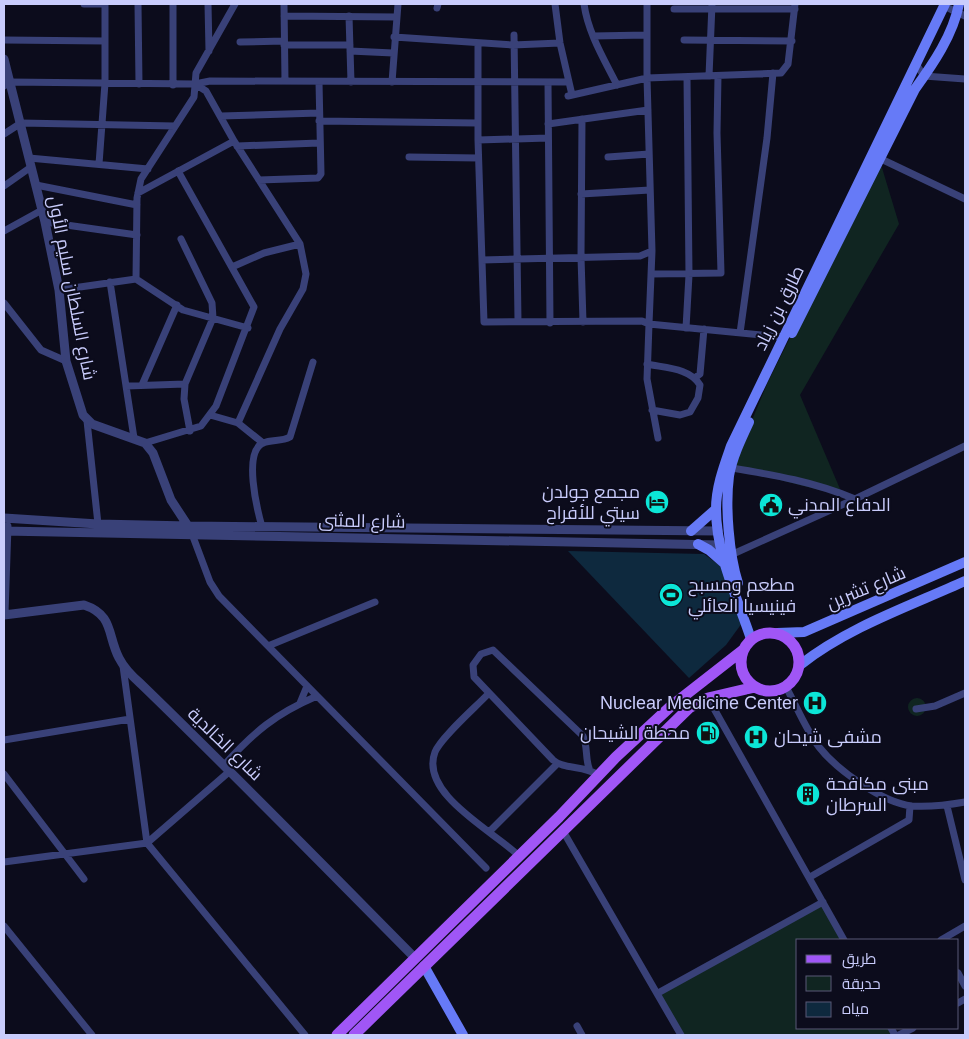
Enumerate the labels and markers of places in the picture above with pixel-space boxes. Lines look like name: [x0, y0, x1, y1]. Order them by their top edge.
place label: مجمع جولدن سيتي للأفراح: [542, 482, 640, 527]
hotel icon: مجمع جولدن سيتي للأفراح: [644, 489, 670, 515]
public building icon: الدفاع المدني: [758, 492, 784, 518]
place label: الدفاع المدني: [788, 495, 891, 519]
place label: مطعم ومسبح فينيسيا العائلي: [688, 575, 796, 620]
sports icon: مطعم ومسبح فينيسيا العائلي: [658, 582, 684, 608]
hospital icon: Nuclear Medicine Center: [802, 690, 828, 716]
place label: Nuclear Medicine Center: [600, 693, 798, 713]
fuel station icon: محطة الشيحان: [695, 720, 721, 746]
place label: محطة الشيحان: [580, 723, 690, 744]
hospital icon: مشفى شيحان: [743, 724, 769, 750]
place label: مشفى شيحان: [774, 727, 882, 748]
place label: مبنى مكافحة السرطان: [826, 774, 929, 816]
building icon: مبنى مكافحة السرطان: [795, 781, 821, 807]

